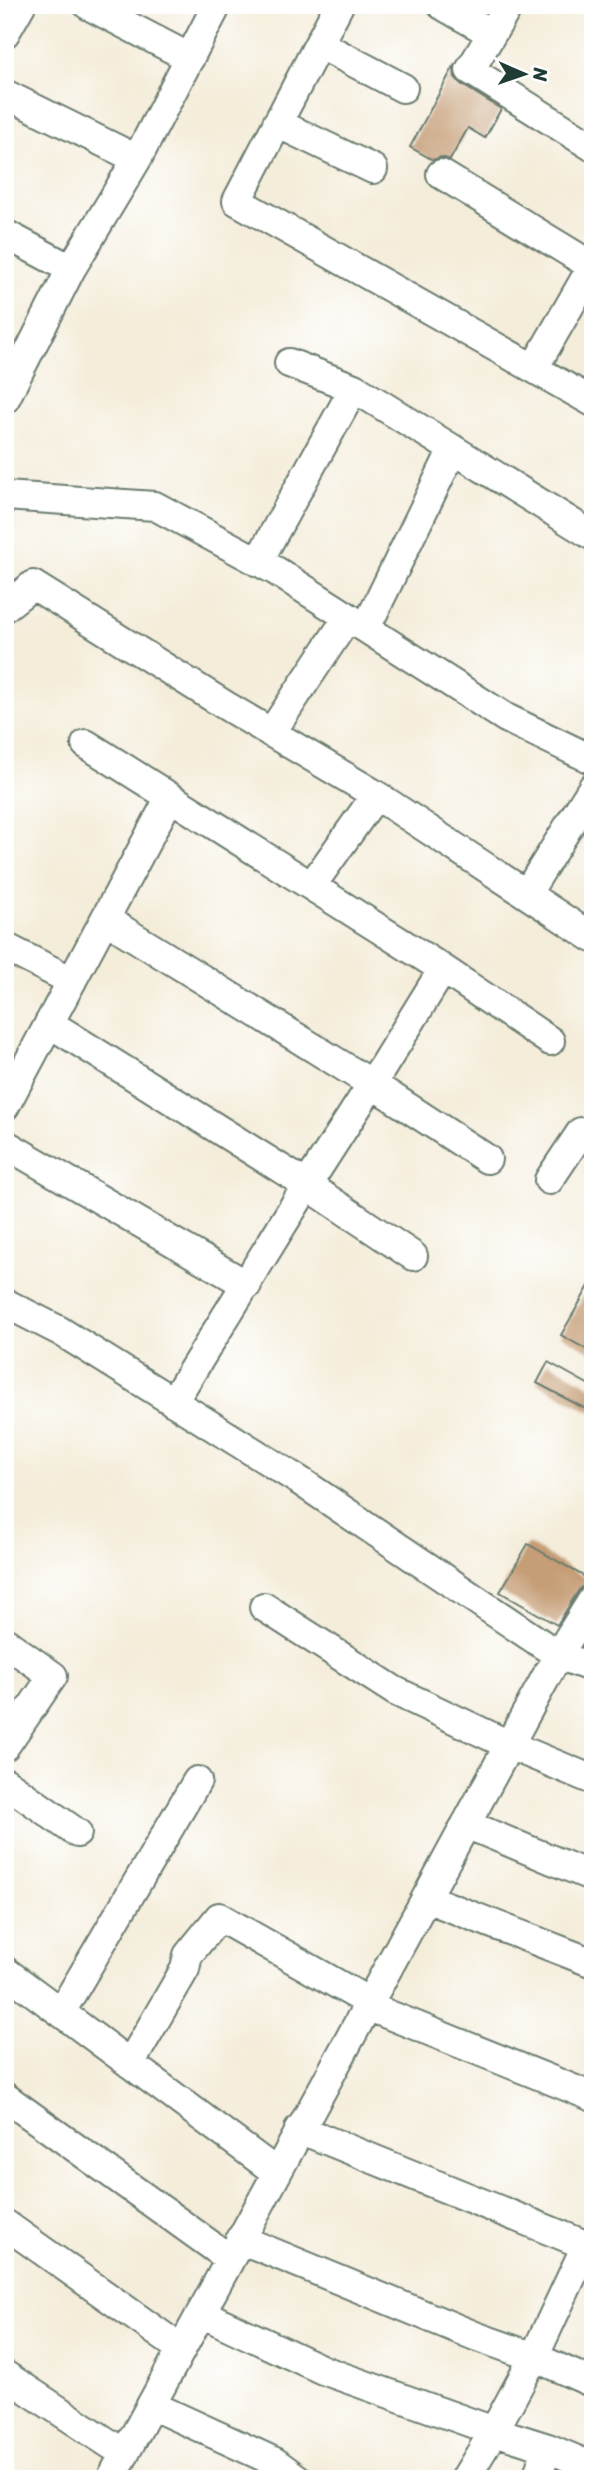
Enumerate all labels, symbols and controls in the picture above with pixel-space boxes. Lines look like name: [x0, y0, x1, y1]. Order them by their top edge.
north arrow: [490, 38, 560, 108]
text: N: [524, 66, 557, 83]

